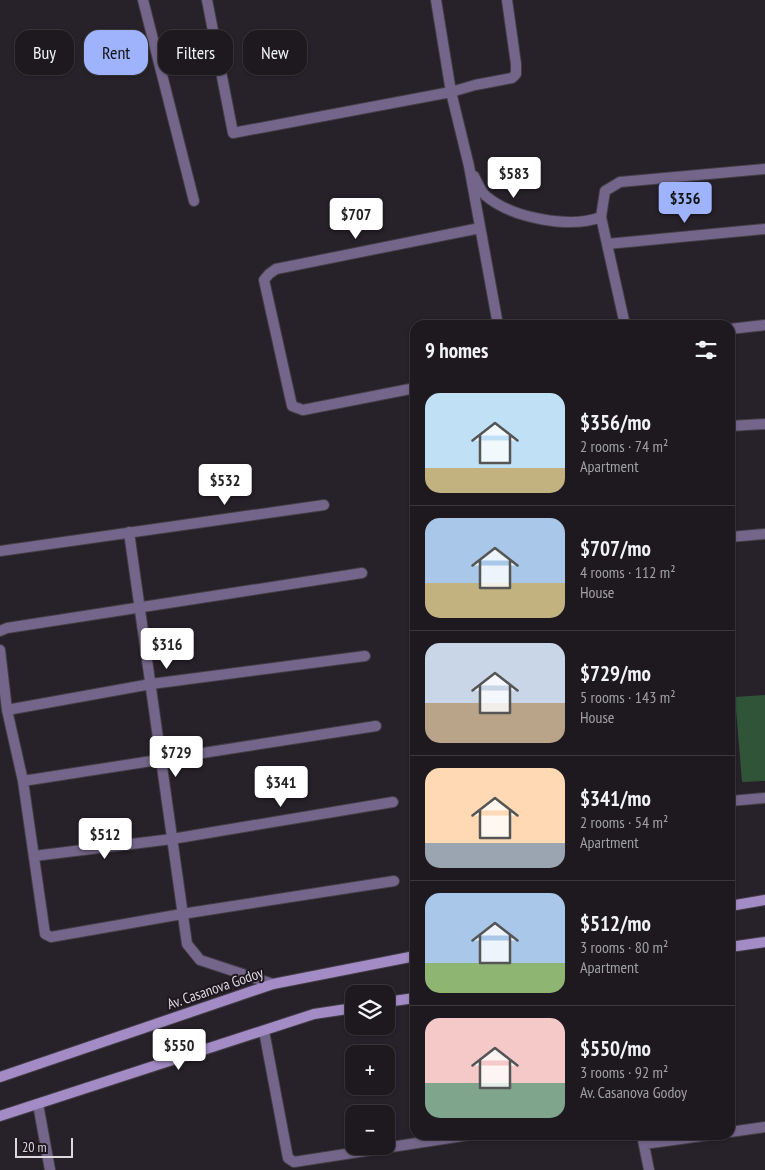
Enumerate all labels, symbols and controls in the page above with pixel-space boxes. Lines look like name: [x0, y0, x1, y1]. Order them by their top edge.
chip: Buy: [15, 30, 74, 75]
chip: Rent: [84, 30, 148, 75]
chip: Filters: [158, 30, 233, 75]
chip: New: [243, 30, 307, 75]
pin: $583: [484, 156, 544, 199]
text: $583: [499, 163, 529, 183]
pin: $356: [655, 182, 715, 224]
text: $356: [670, 188, 700, 208]
pin: $707: [326, 198, 386, 240]
text: $707: [341, 204, 371, 224]
icon: filters: [692, 336, 720, 364]
text: 9 homes: [425, 337, 488, 364]
text: $356/mo: [580, 409, 651, 436]
icon: home: [465, 413, 525, 473]
text: 2 rooms · 74 m²: [580, 436, 668, 456]
text: Apartment: [580, 456, 639, 476]
pin: $532: [195, 464, 255, 506]
text: $532: [210, 470, 240, 490]
text: $707/mo: [580, 535, 651, 562]
icon: home: [465, 538, 525, 598]
text: 4 rooms · 112 m²: [580, 562, 676, 582]
text: House: [580, 582, 614, 602]
pin: $316: [137, 628, 197, 670]
text: $316: [152, 634, 182, 654]
text: $729/mo: [580, 660, 651, 687]
icon: home: [465, 663, 525, 723]
text: 5 rooms · 143 m²: [580, 687, 676, 707]
text: House: [580, 707, 614, 727]
pin: $729: [146, 736, 206, 778]
text: $729: [161, 742, 191, 762]
pin: $341: [251, 766, 311, 808]
text: $341: [266, 772, 296, 792]
text: $341/mo: [580, 785, 651, 812]
icon: home: [465, 788, 525, 848]
text: 2 rooms · 54 m²: [580, 812, 668, 832]
pin: $512: [75, 818, 135, 860]
text: $512: [90, 824, 120, 844]
text: Apartment: [580, 832, 639, 852]
text: $512/mo: [580, 910, 651, 937]
icon: home: [465, 913, 525, 973]
text: 3 rooms · 80 m²: [580, 937, 668, 957]
text: Apartment: [580, 957, 639, 977]
street label: Av. Casanova Godoy: [164, 963, 266, 1013]
map controls: [345, 985, 395, 1155]
button: layers: [345, 985, 395, 1035]
pin: $550: [149, 1028, 209, 1071]
text: $550: [164, 1035, 194, 1055]
text: $550/mo: [580, 1035, 651, 1062]
icon: home: [465, 1038, 525, 1098]
button: +: [345, 1045, 395, 1095]
text: 3 rooms · 92 m²: [580, 1062, 668, 1082]
text: Av. Casanova Godoy: [580, 1082, 687, 1102]
button: −: [345, 1105, 395, 1155]
scale bar: [15, 1135, 72, 1158]
text: 20 m: [22, 1138, 47, 1156]

